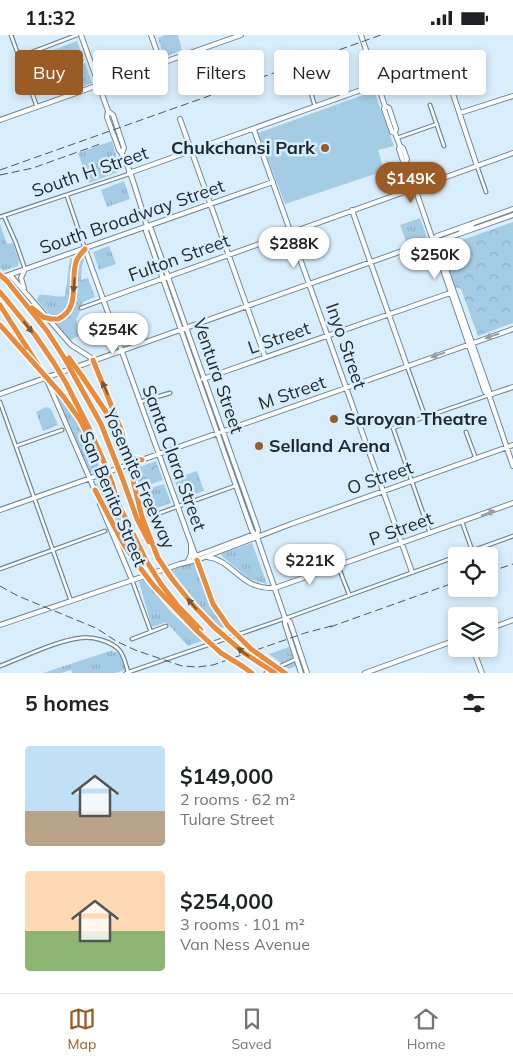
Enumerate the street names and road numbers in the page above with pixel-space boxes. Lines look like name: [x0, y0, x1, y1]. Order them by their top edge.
street label: South H Street: [29, 141, 151, 202]
street label: South Broadway Street: [36, 174, 227, 259]
street label: Fulton Street: [125, 229, 233, 286]
street label: Inyo Street: [321, 300, 372, 392]
street label: Ventura Street: [188, 315, 249, 436]
street label: L Street: [245, 316, 313, 359]
street label: M Street: [255, 370, 329, 415]
street label: Santa Clara Street: [137, 382, 212, 534]
street label: Yosemite Freeway: [98, 404, 181, 553]
street label: San Benito Street: [75, 428, 152, 570]
street label: O Street: [344, 456, 416, 500]
street label: P Street: [366, 506, 436, 551]

